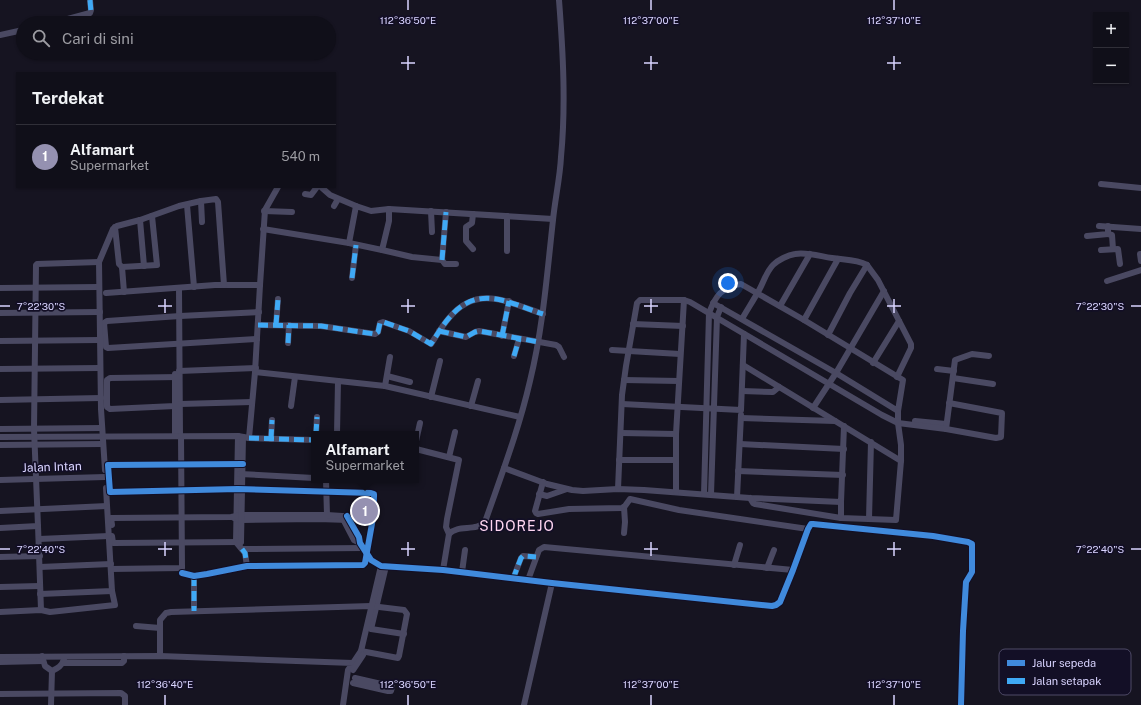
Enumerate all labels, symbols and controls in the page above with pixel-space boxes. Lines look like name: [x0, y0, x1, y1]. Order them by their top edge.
map controls: [1093, 12, 1129, 84]
button: +: [1093, 12, 1129, 48]
text: 112°36'50"E: [380, 14, 436, 26]
text: 112°37'00"E: [623, 14, 679, 26]
text: 112°37'10"E: [867, 14, 921, 26]
search box: [16, 16, 336, 60]
icon: search: [30, 27, 52, 49]
text: Cari di sini: [62, 30, 134, 47]
button: −: [1093, 48, 1129, 84]
text: Terdekat: [32, 88, 104, 108]
text: Alfamart: [70, 141, 134, 158]
text: 1: [42, 149, 48, 164]
text: 540 m: [281, 149, 320, 164]
text: Supermarket: [70, 158, 149, 173]
your location: [718, 273, 738, 293]
text: 7°22'30"S: [17, 300, 65, 312]
text: 7°22'30"S: [1076, 300, 1124, 312]
popup: [311, 431, 419, 483]
text: Alfamart: [325, 441, 390, 458]
text: Supermarket: [325, 458, 405, 473]
street label: Jalan Intan: [22, 459, 82, 475]
pin: 1: [352, 496, 378, 526]
district label: SIDOREJO: [479, 518, 555, 534]
text: 7°22'40"S: [17, 543, 65, 555]
text: 7°22'40"S: [1076, 543, 1124, 555]
legend: [999, 649, 1131, 695]
text: Jalur sepeda: [1032, 657, 1096, 669]
text: Jalan setapak: [1032, 675, 1101, 687]
text: 112°36'40"E: [137, 678, 193, 690]
text: 112°36'50"E: [380, 678, 436, 690]
text: 112°37'00"E: [623, 678, 679, 690]
text: 112°37'10"E: [867, 678, 921, 690]

